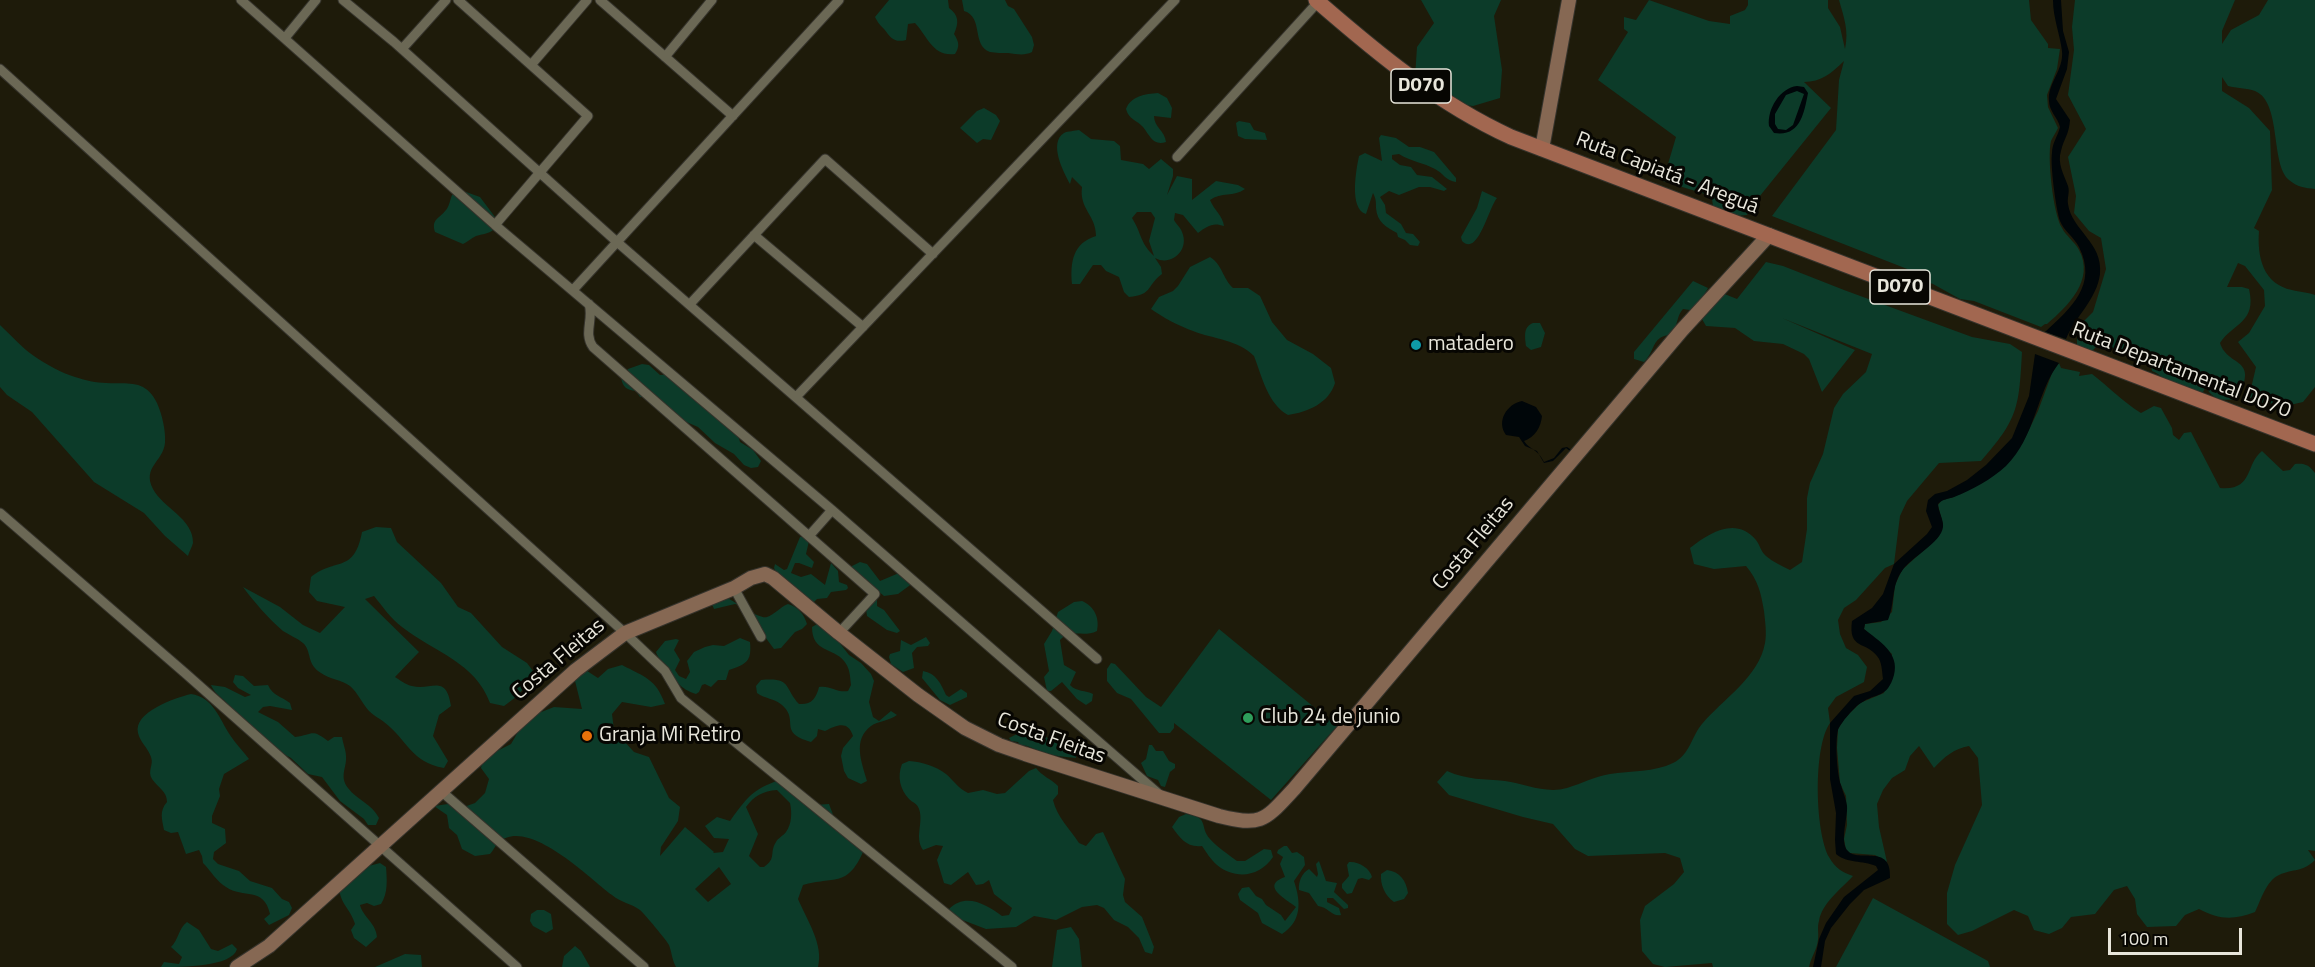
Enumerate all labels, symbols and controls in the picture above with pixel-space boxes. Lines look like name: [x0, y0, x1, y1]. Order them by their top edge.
road number: D070: [1391, 69, 1451, 103]
street label: Ruta Capiatá - Areguá: [1572, 128, 1762, 220]
road number: D070: [1870, 270, 1930, 304]
street label: Ruta Departamental D070: [2068, 317, 2294, 425]
place label: matadero: [1428, 332, 1514, 358]
marker: matadero: [1409, 338, 1423, 352]
street label: Costa Fleitas: [1428, 492, 1520, 596]
street label: Costa Fleitas: [507, 614, 611, 706]
place label: Club 24 de junio: [1260, 705, 1400, 731]
street label: Costa Fleitas: [993, 708, 1109, 770]
marker: Club 24 de junio: [1241, 711, 1255, 725]
place label: Granja Mi Retiro: [599, 723, 741, 749]
marker: Granja Mi Retiro: [580, 729, 594, 743]
scale bar: [2111, 916, 2244, 954]
text: 100 m: [2119, 925, 2168, 952]

